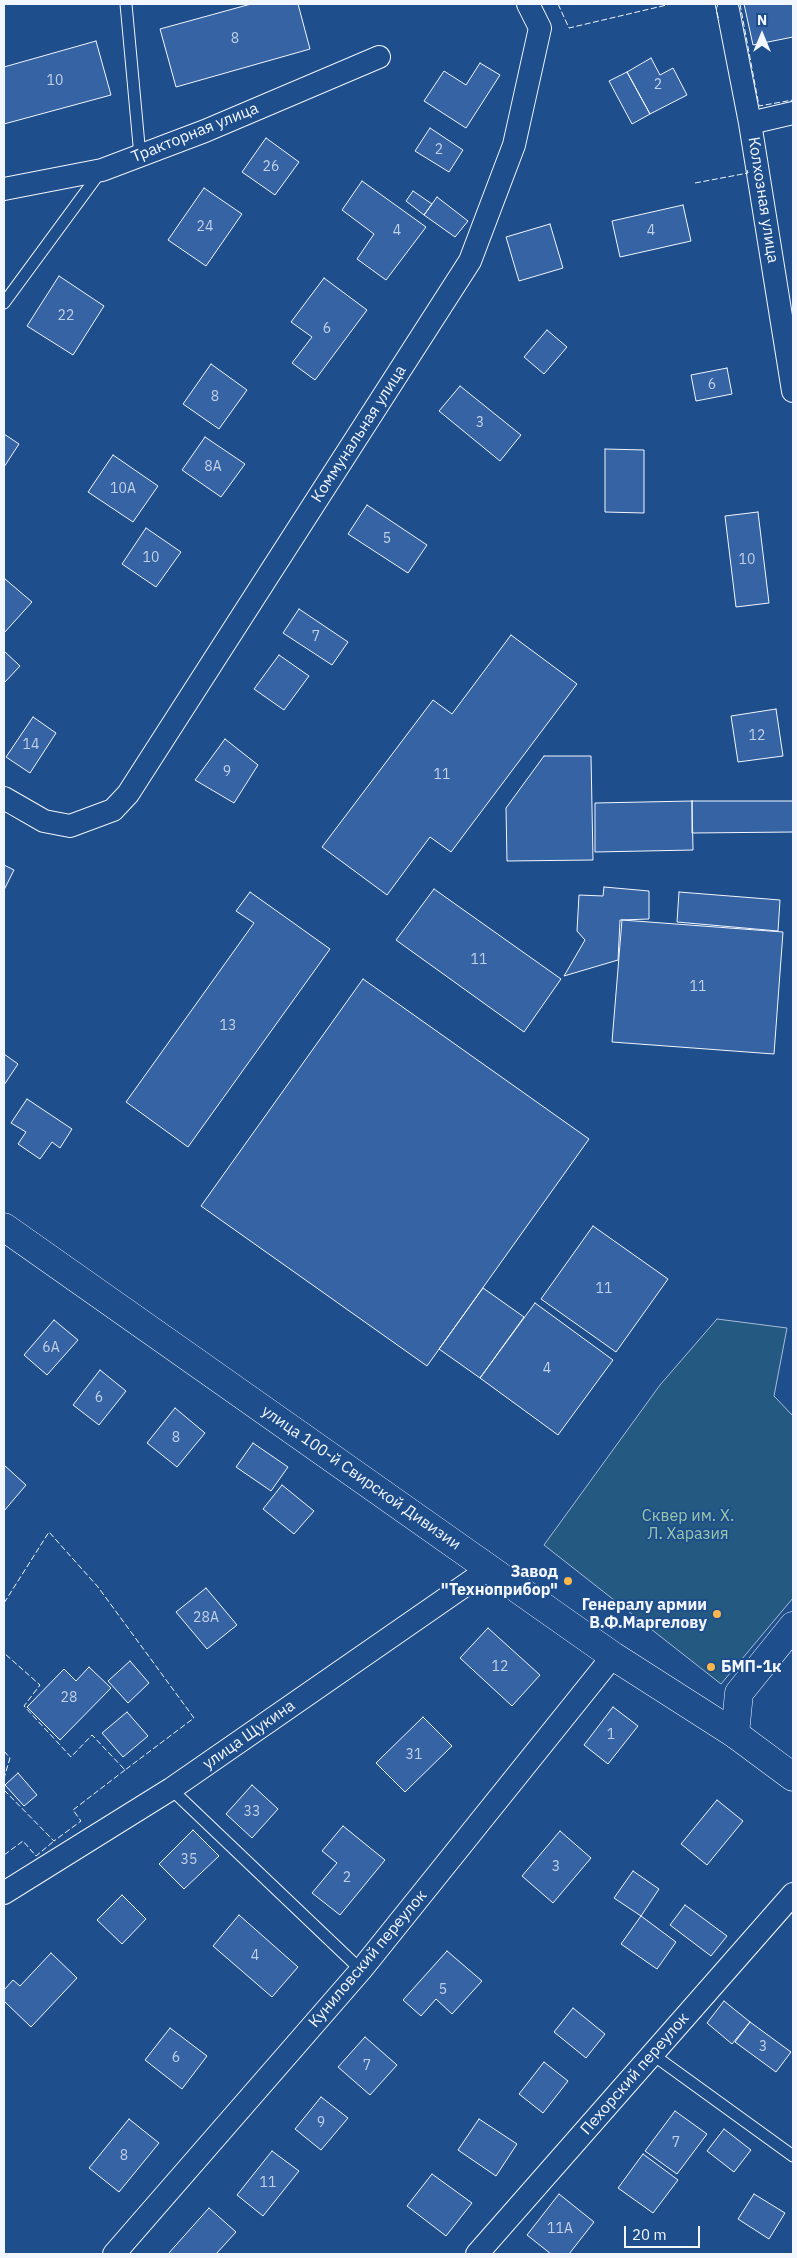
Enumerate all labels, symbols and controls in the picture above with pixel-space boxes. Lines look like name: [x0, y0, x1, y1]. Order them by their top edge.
north arrow: [737, 10, 787, 60]
text: N: [757, 11, 767, 29]
house number: 8: [231, 31, 239, 47]
house number: 10: [47, 73, 63, 89]
house number: 2: [654, 77, 662, 93]
street label: Тракторная улица: [129, 99, 261, 167]
street label: Колхозная улица: [744, 136, 782, 264]
house number: 2: [435, 142, 443, 158]
house number: 26: [263, 159, 279, 175]
house number: 24: [197, 219, 213, 235]
house number: 4: [393, 223, 401, 239]
house number: 4: [647, 223, 655, 239]
house number: 22: [58, 308, 74, 324]
house number: 6: [323, 321, 331, 337]
street label: Коммунальная улица: [308, 362, 410, 506]
house number: 6: [708, 377, 716, 393]
house number: 8: [211, 389, 219, 405]
house number: 3: [476, 415, 484, 431]
house number: 8А: [204, 459, 222, 475]
house number: 10А: [110, 481, 136, 497]
house number: 5: [383, 531, 391, 547]
house number: 10: [143, 550, 159, 566]
house number: 10: [739, 552, 755, 568]
house number: 7: [312, 629, 320, 645]
house number: 12: [749, 728, 765, 744]
house number: 14: [23, 737, 39, 753]
house number: 9: [223, 764, 231, 780]
house number: 11: [434, 767, 450, 783]
house number: 11: [471, 952, 487, 968]
house number: 11: [690, 979, 706, 995]
house number: 13: [220, 1018, 236, 1034]
house number: 11: [596, 1281, 612, 1297]
house number: 6А: [42, 1340, 60, 1356]
house number: 4: [543, 1361, 551, 1377]
house number: 6: [95, 1390, 103, 1406]
street label: улица 100-й Свирской Дивизии: [258, 1402, 464, 1554]
house number: 8: [172, 1430, 180, 1446]
park label: Сквер им. Х. Л. Харазия: [642, 1506, 734, 1544]
place label: Завод "Техноприбор": [441, 1562, 558, 1600]
marker: Завод "Техноприбор": [562, 1575, 574, 1587]
place label: Генералу армии В.Ф.Маргелову: [582, 1595, 707, 1633]
marker: Генералу армии В.Ф.Маргелову: [711, 1608, 723, 1620]
house number: 28А: [193, 1610, 219, 1626]
place label: БМП-1к: [721, 1657, 781, 1677]
house number: 12: [492, 1659, 508, 1675]
marker: БМП-1к: [705, 1661, 717, 1673]
house number: 28: [61, 1690, 77, 1706]
street label: улица Щукина: [199, 1696, 299, 1774]
house number: 1: [607, 1727, 615, 1743]
house number: 31: [406, 1747, 422, 1763]
house number: 33: [244, 1804, 260, 1820]
house number: 35: [181, 1852, 197, 1868]
house number: 3: [552, 1859, 560, 1875]
house number: 2: [343, 1870, 351, 1886]
street label: Куниловский переулок: [305, 1886, 431, 2032]
house number: 4: [251, 1948, 259, 1964]
house number: 5: [439, 1982, 447, 1998]
street label: Пехорский переулок: [577, 2009, 693, 2139]
house number: 3: [759, 2039, 767, 2055]
house number: 6: [172, 2050, 180, 2066]
house number: 7: [363, 2058, 371, 2074]
house number: 9: [317, 2115, 325, 2131]
house number: 7: [672, 2135, 680, 2151]
house number: 8: [120, 2148, 128, 2164]
house number: 11: [260, 2175, 276, 2191]
scale bar: [627, 2216, 703, 2248]
house number: 11А: [547, 2221, 573, 2237]
text: 20 m: [632, 2225, 667, 2244]

